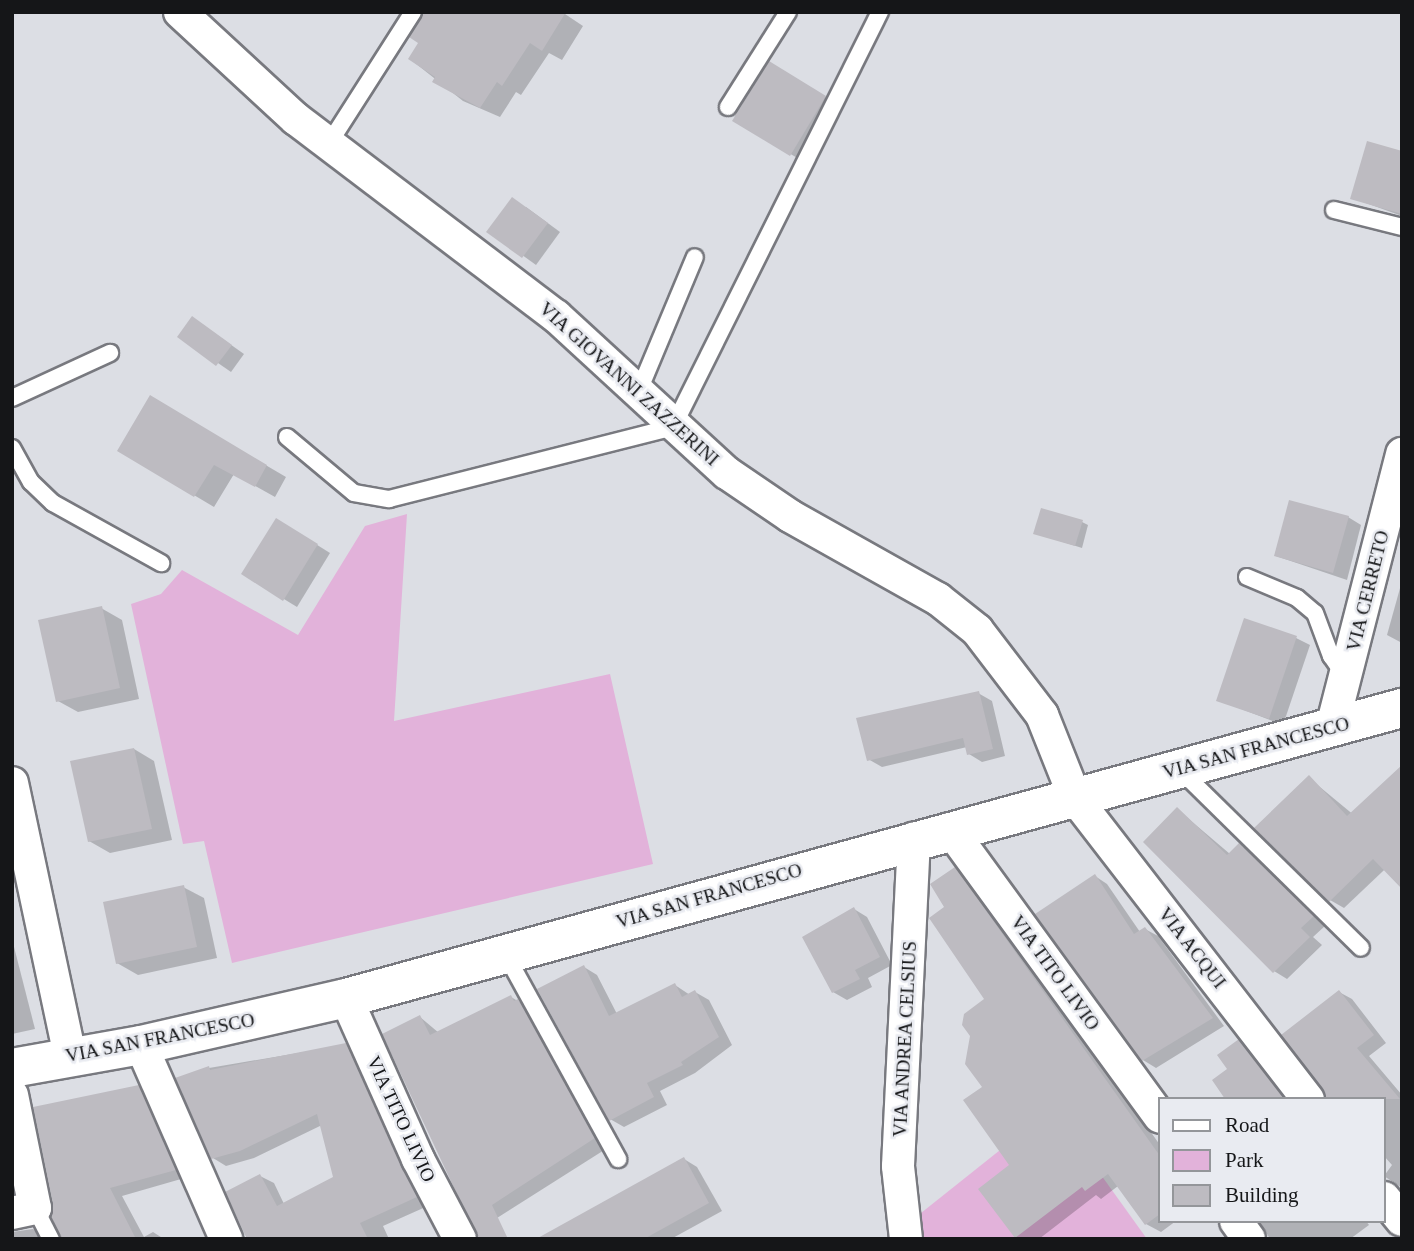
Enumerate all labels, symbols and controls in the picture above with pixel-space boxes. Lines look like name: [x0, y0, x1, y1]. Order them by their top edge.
street label: VIA GIOVANNI ZAZZERINI: [534, 297, 724, 471]
street label: VIA CERRETO: [1342, 528, 1394, 654]
street label: VIA SAN FRANCESCO: [1160, 712, 1352, 784]
street label: VIA SAN FRANCESCO: [613, 858, 805, 934]
street label: VIA ACQUI: [1153, 902, 1231, 994]
street label: VIA TITO LIVIO: [1005, 911, 1105, 1035]
street label: VIA ANDREA CELSIUS: [888, 939, 922, 1139]
street label: VIA SAN FRANCESCO: [63, 1008, 257, 1068]
street label: VIA TITO LIVIO: [362, 1052, 440, 1186]
legend: [1158, 1097, 1386, 1223]
text: Road: [1225, 1113, 1269, 1137]
text: Park: [1225, 1148, 1264, 1172]
text: Building: [1225, 1183, 1299, 1207]

